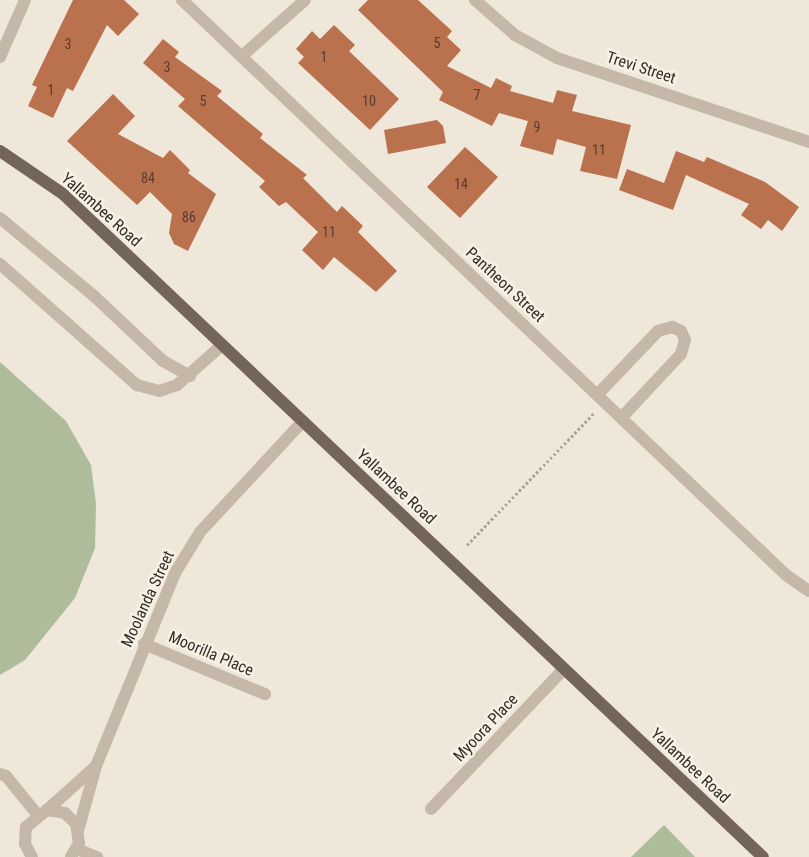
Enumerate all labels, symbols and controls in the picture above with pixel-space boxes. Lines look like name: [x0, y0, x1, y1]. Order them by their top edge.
house number: 5: [434, 35, 440, 51]
house number: 3: [65, 36, 71, 52]
street label: Trevi Street: [604, 48, 678, 88]
house number: 1: [321, 49, 327, 65]
house number: 3: [164, 59, 170, 75]
house number: 1: [48, 82, 54, 98]
house number: 7: [474, 87, 480, 103]
house number: 5: [200, 93, 206, 109]
house number: 10: [362, 93, 376, 109]
house number: 9: [534, 119, 540, 135]
house number: 11: [592, 142, 606, 158]
street label: Yallambee Road: [57, 169, 145, 251]
house number: 84: [141, 170, 155, 186]
house number: 14: [454, 176, 468, 192]
house number: 86: [182, 209, 196, 225]
house number: 11: [322, 224, 336, 240]
street label: Pantheon Street: [461, 244, 549, 326]
street label: Yallambee Road: [352, 445, 440, 529]
street label: Moolanda Street: [117, 548, 179, 650]
street label: Moorilla Place: [166, 627, 256, 681]
street label: Myoora Place: [450, 690, 522, 766]
street label: Yallambee Road: [646, 724, 734, 808]

